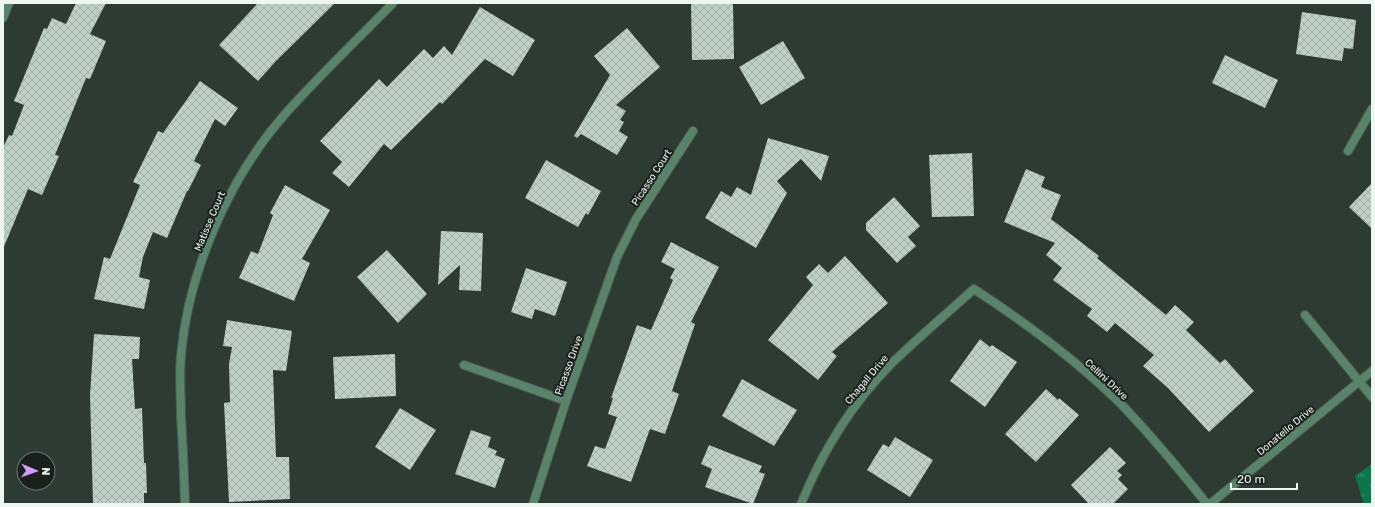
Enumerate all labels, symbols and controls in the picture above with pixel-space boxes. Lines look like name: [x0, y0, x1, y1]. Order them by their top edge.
street label: Picasso Court: [629, 147, 674, 208]
street label: Matisse Court: [192, 189, 228, 253]
street label: Picasso Drive: [553, 334, 585, 397]
street label: Chagall Drive: [843, 352, 891, 407]
street label: Cellini Drive: [1082, 357, 1131, 403]
street label: Donatello Drive: [1255, 403, 1317, 458]
north arrow: [16, 451, 56, 491]
scale bar: [1231, 465, 1297, 491]
text: N: [39, 467, 52, 476]
text: 20 m: [1237, 472, 1265, 486]

